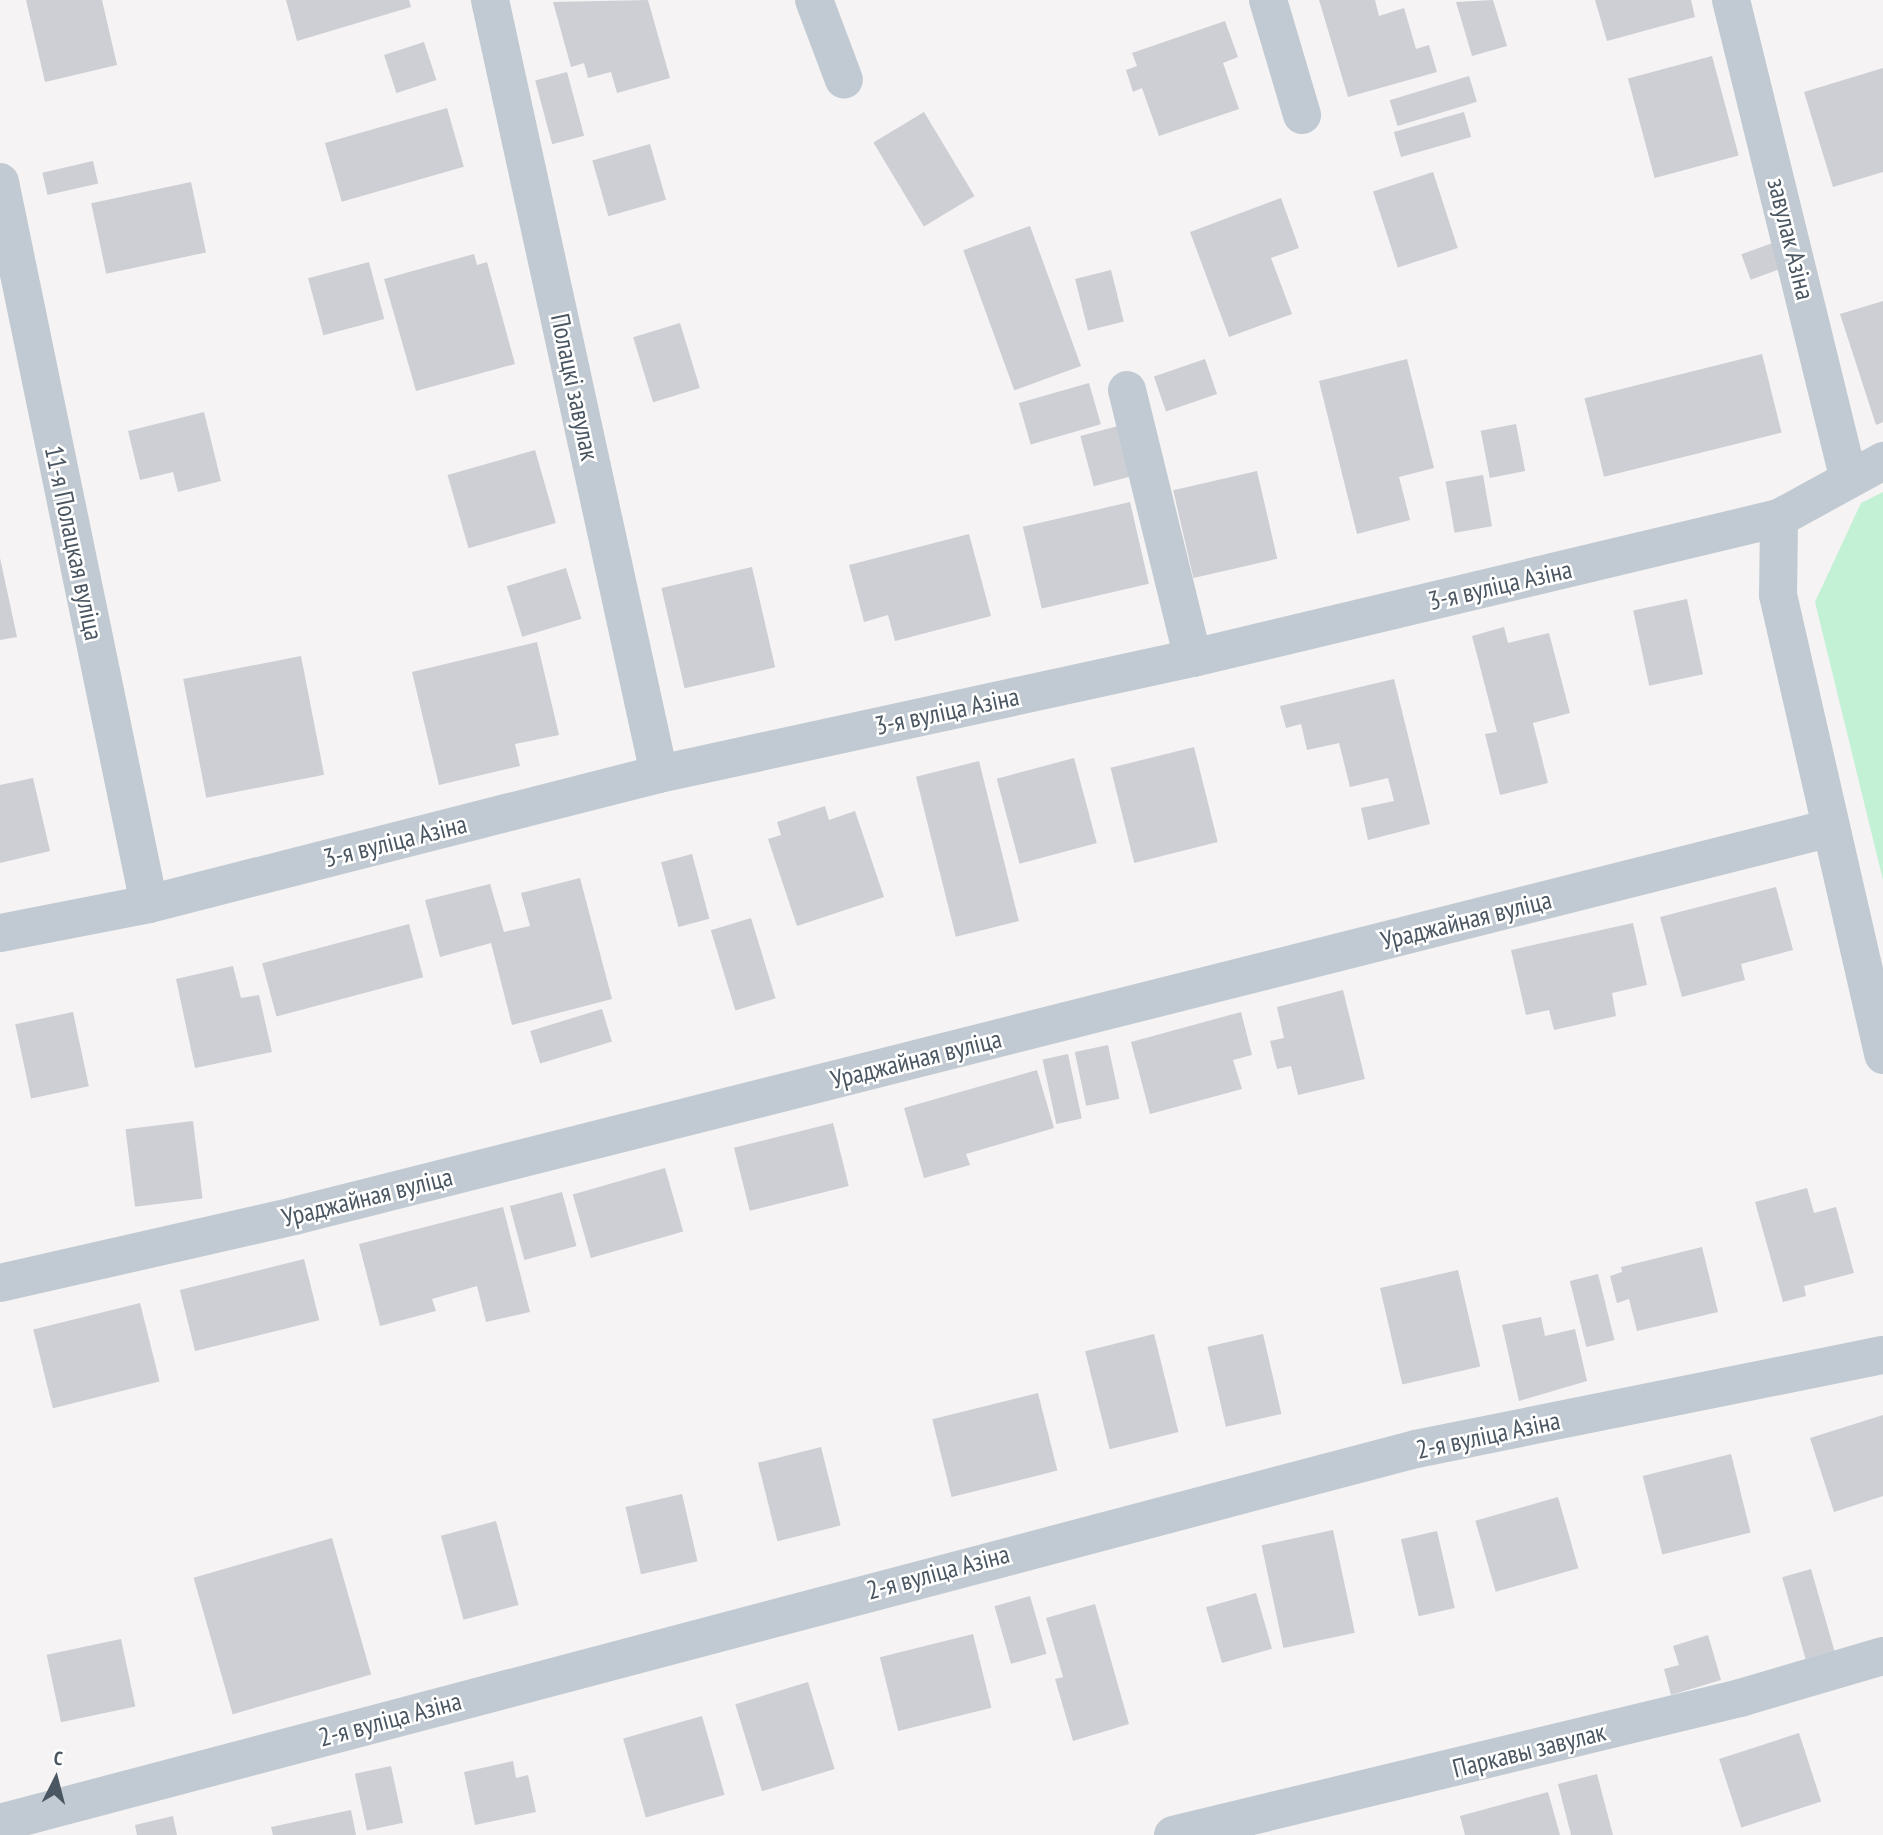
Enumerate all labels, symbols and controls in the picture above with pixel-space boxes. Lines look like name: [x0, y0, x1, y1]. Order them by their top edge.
street label: завулак Азіна: [1761, 175, 1821, 303]
street label: Полацкі завулак: [544, 311, 606, 463]
street label: 11-я Полацкая вуліца: [38, 443, 110, 643]
street label: 3-я вуліца Азіна: [1425, 553, 1575, 617]
street label: 3-я вуліца Азіна: [872, 680, 1022, 742]
street label: 3-я вуліца Азіна: [320, 808, 470, 874]
street label: Ураджайная вуліца: [1377, 884, 1555, 956]
street label: Ураджайная вуліца: [827, 1023, 1005, 1095]
street label: Ураджайная вуліца: [278, 1161, 456, 1233]
street label: 2-я вуліца Азіна: [1413, 1404, 1563, 1466]
street label: 2-я вуліца Азіна: [863, 1538, 1013, 1606]
street label: 2-я вуліца Азіна: [315, 1685, 465, 1753]
street label: Паркавы завулак: [1449, 1716, 1609, 1784]
north arrow: [21, 1744, 91, 1814]
text: С: [53, 1746, 64, 1771]

